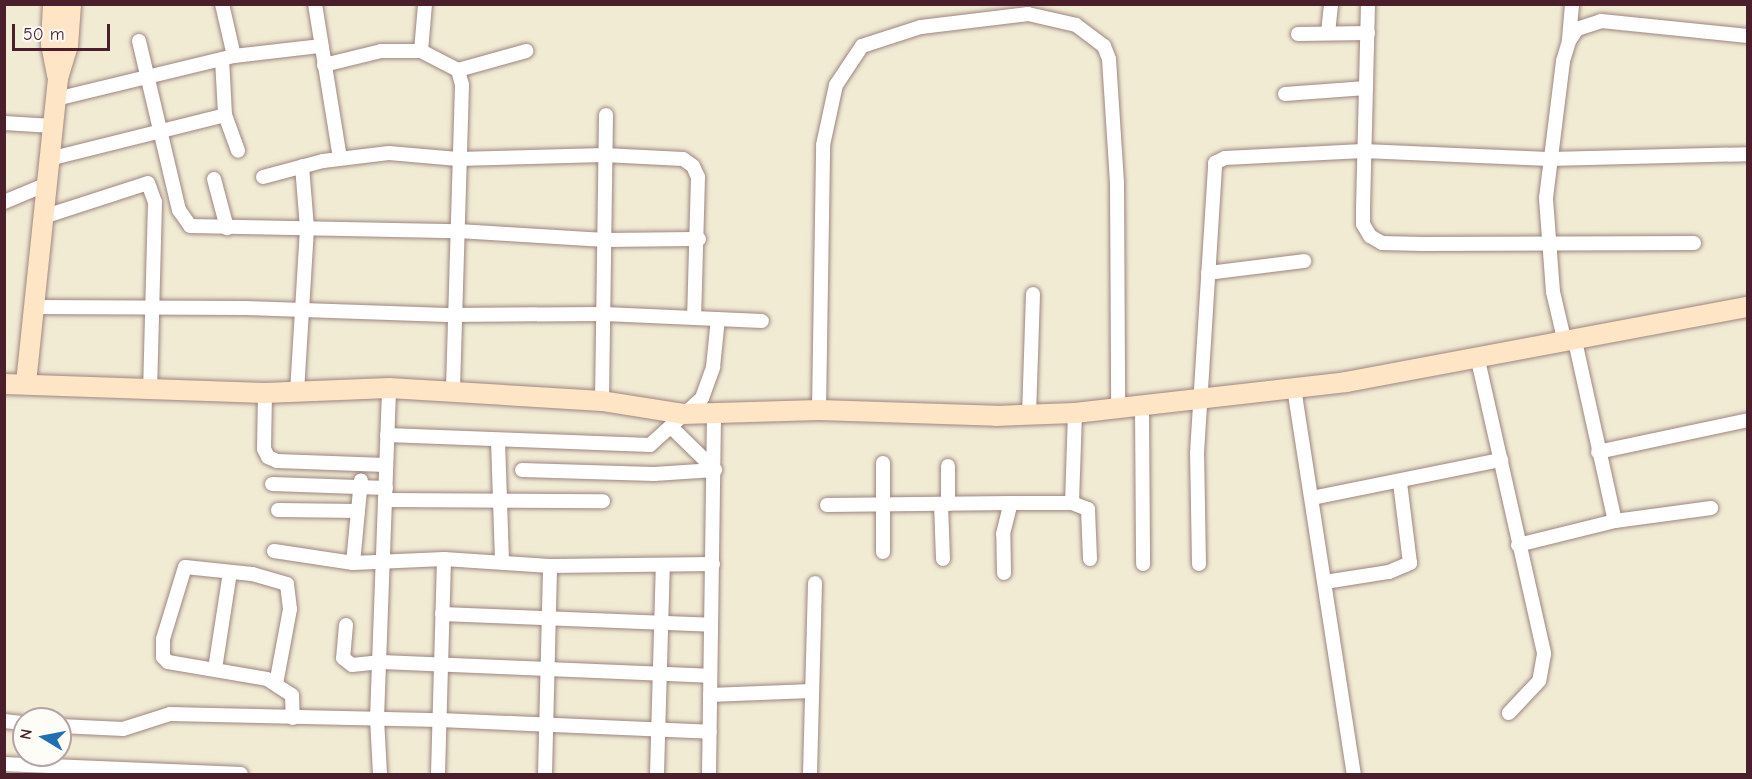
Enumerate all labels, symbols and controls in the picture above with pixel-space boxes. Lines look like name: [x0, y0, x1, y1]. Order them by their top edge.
scale bar: [15, 12, 112, 50]
text: 50 m: [23, 24, 65, 45]
north arrow: [12, 707, 72, 767]
text: N: [16, 728, 36, 741]

